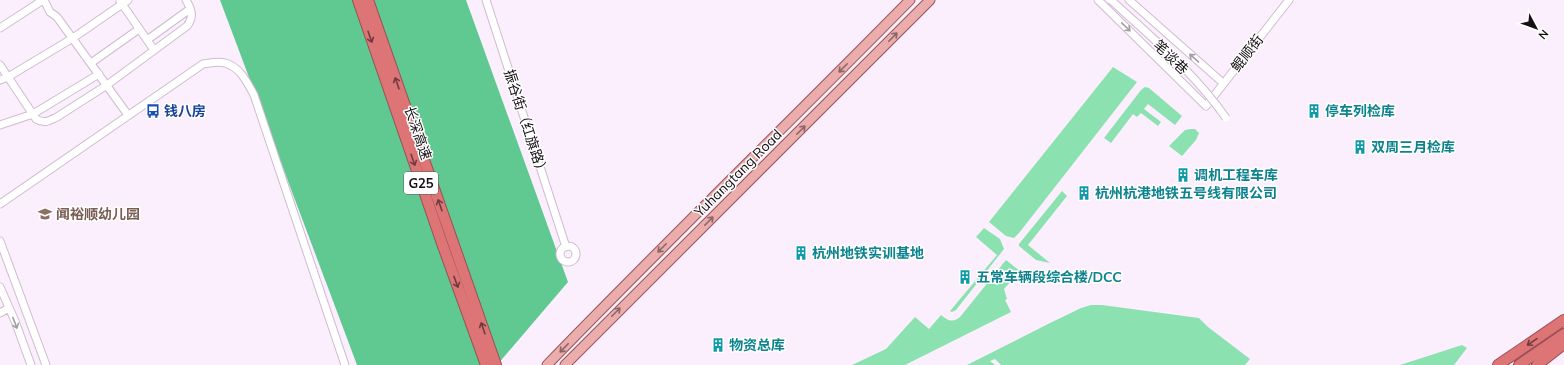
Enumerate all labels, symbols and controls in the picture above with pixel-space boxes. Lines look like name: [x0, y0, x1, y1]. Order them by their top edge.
north arrow: [1516, 8, 1556, 48]
one-way arrow: [1121, 22, 1131, 32]
text: N: [1536, 27, 1552, 42]
one-way arrow: [367, 30, 375, 42]
street label: 鲲顺街: [1227, 31, 1267, 75]
one-way arrow: [888, 32, 898, 42]
street label: 笔谈巷: [1150, 36, 1192, 78]
one-way arrow: [1189, 53, 1199, 62]
one-way arrow: [839, 63, 848, 73]
street label: 振谷街（红旗路）: [500, 67, 552, 179]
one-way arrow: [393, 77, 401, 89]
place label: 钱八房: [164, 102, 206, 120]
place label: 停车列检库: [1325, 102, 1395, 120]
bus stop icon: 钱八房: [145, 103, 161, 119]
building icon: 停车列检库: [1306, 103, 1322, 119]
street label: 长深高速: [400, 104, 436, 162]
street label: Yuhangtang Road: [690, 125, 786, 221]
one-way arrow: [796, 125, 806, 134]
place label: 双周三月检库: [1371, 138, 1455, 156]
building icon: 双周三月检库: [1352, 139, 1368, 155]
one-way arrow: [410, 153, 417, 166]
place label: 调机工程车库: [1194, 166, 1278, 184]
building icon: 调机工程车库: [1175, 167, 1191, 183]
road number: G25: [404, 172, 438, 194]
place label: 杭州杭港地铁五号线有限公司: [1095, 184, 1277, 202]
building icon: 杭州杭港地铁五号线有限公司: [1076, 185, 1092, 201]
one-way arrow: [436, 200, 444, 212]
place label: 闻裕顺幼儿园: [56, 205, 140, 223]
school or university icon: 闻裕顺幼儿园: [37, 206, 53, 222]
one-way arrow: [704, 216, 714, 226]
one-way arrow: [657, 243, 667, 253]
place label: 杭州地铁实训基地: [812, 244, 924, 262]
building icon: 杭州地铁实训基地: [793, 245, 809, 261]
place label: 五常车辆段综合楼/DCC: [976, 268, 1122, 286]
building icon: 五常车辆段综合楼/DCC: [957, 269, 973, 285]
one-way arrow: [453, 276, 460, 289]
one-way arrow: [611, 308, 621, 317]
one-way arrow: [12, 316, 20, 328]
one-way arrow: [479, 322, 486, 335]
place label: 物资总库: [729, 336, 785, 354]
building icon: 物资总库: [710, 337, 726, 353]
one-way arrow: [1526, 338, 1537, 346]
one-way arrow: [559, 343, 569, 353]

